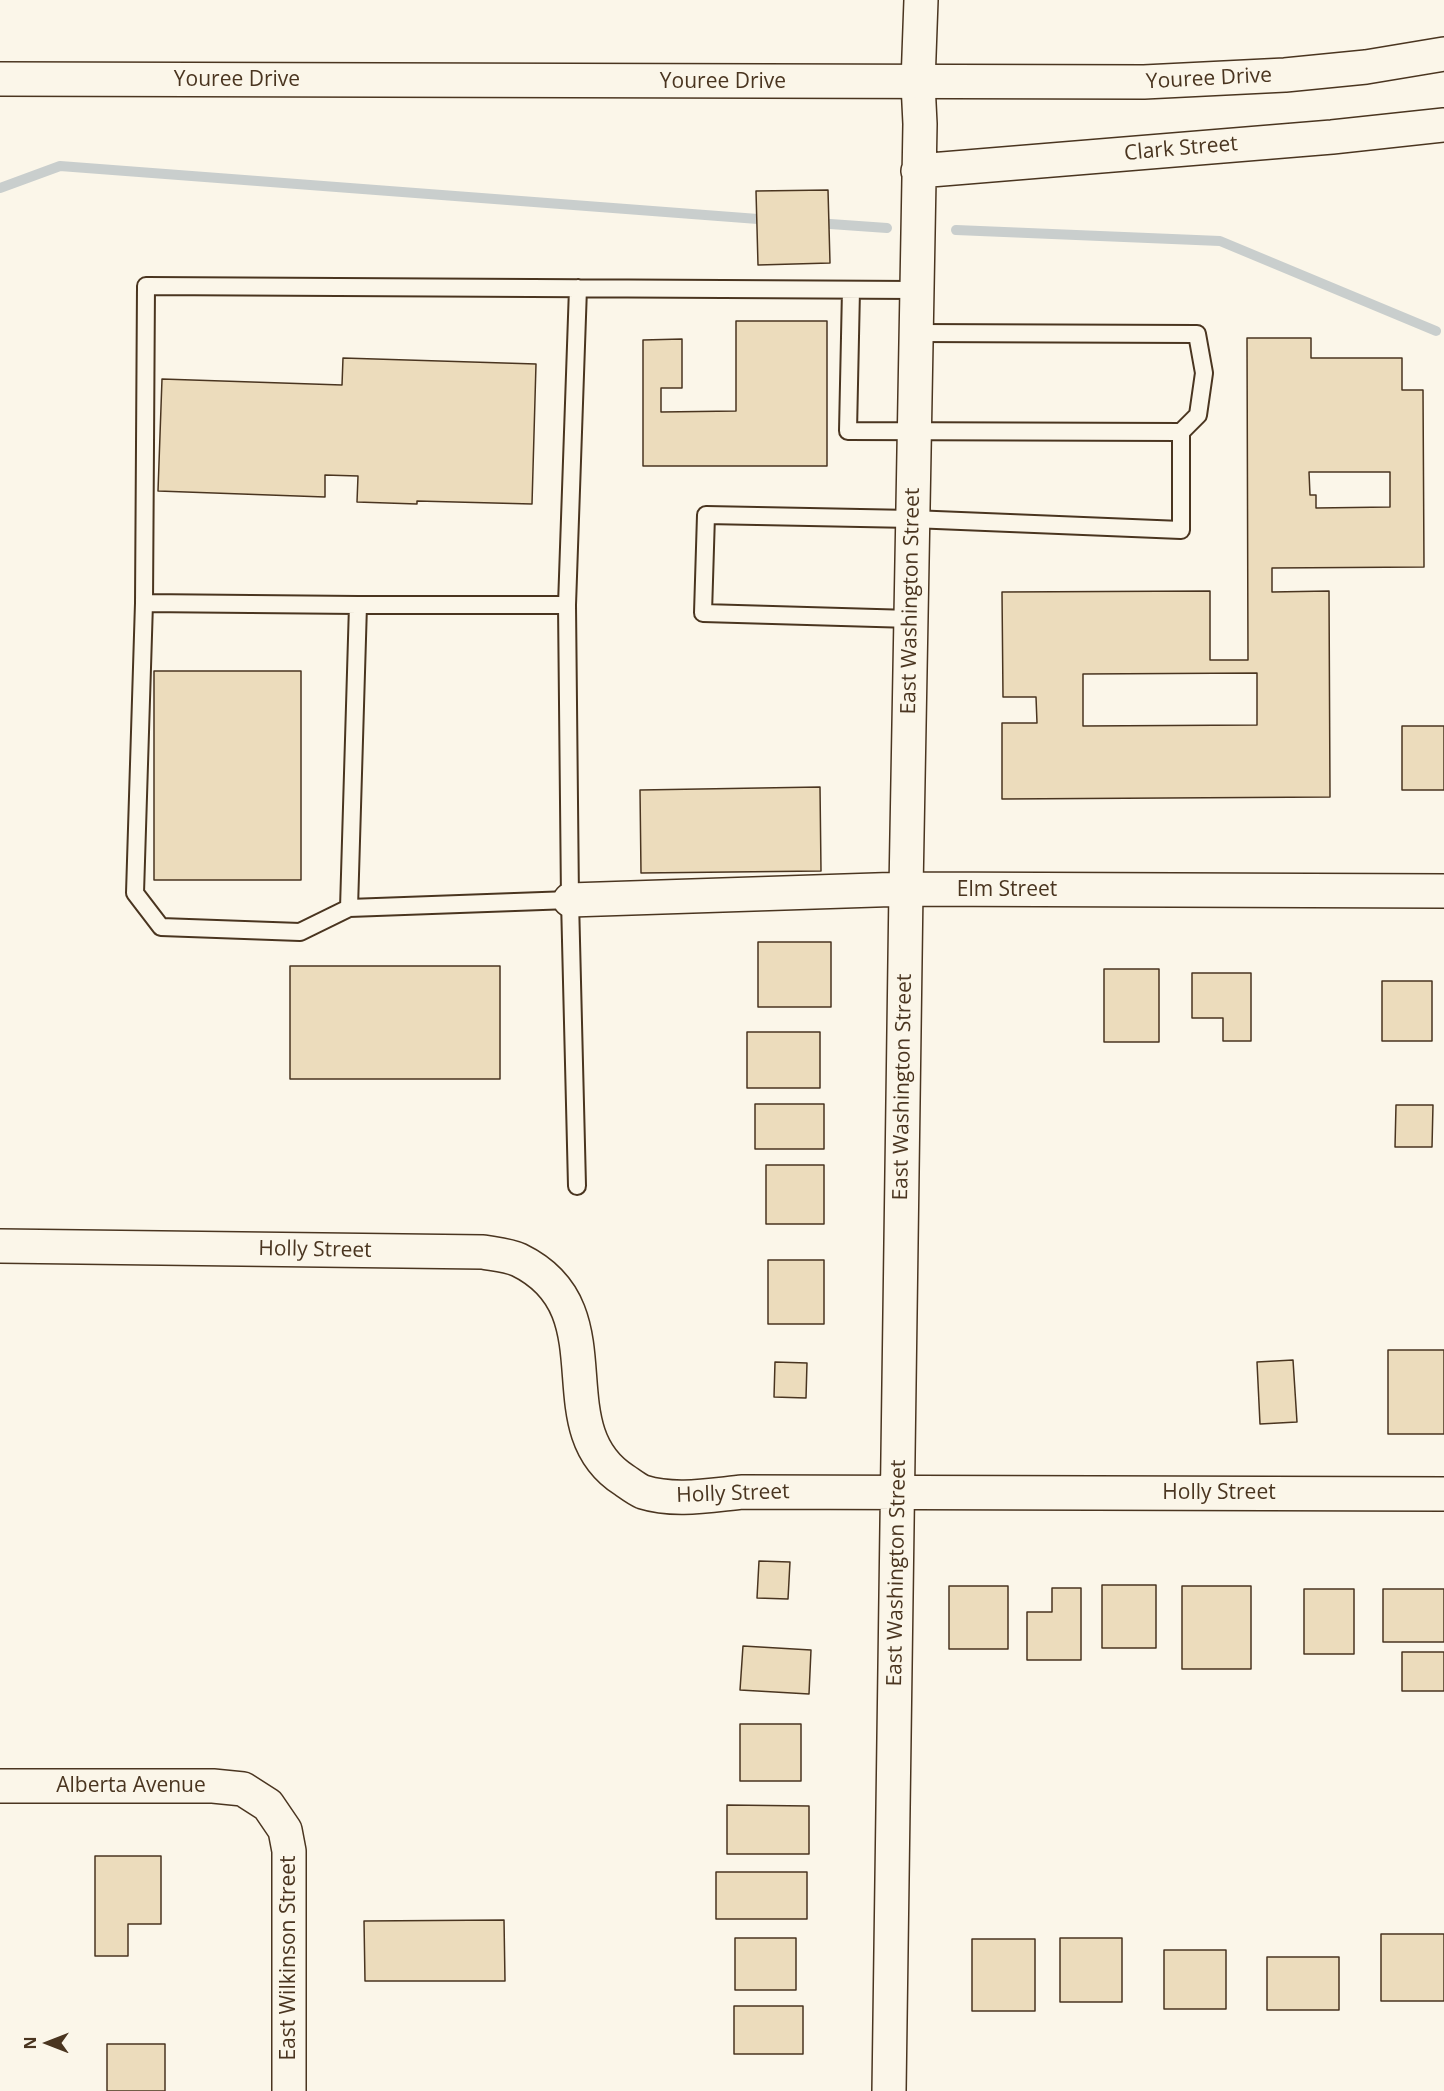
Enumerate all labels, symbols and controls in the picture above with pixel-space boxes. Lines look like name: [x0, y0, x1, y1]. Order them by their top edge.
street label: Youree Drive: [1145, 63, 1273, 95]
street label: Youree Drive: [174, 67, 300, 93]
street label: Youree Drive: [660, 69, 786, 95]
street label: Clark Street: [1123, 131, 1239, 167]
street label: East Washington Street: [896, 487, 926, 715]
street label: Elm Street: [957, 877, 1057, 903]
street label: East Washington Street: [888, 973, 918, 1201]
street label: Holly Street: [258, 1236, 372, 1264]
street label: East Washington Street: [882, 1459, 912, 1687]
street label: Holly Street: [676, 1479, 790, 1509]
street label: Holly Street: [1162, 1480, 1276, 1506]
street label: Alberta Avenue: [56, 1773, 206, 1799]
street label: East Wilkinson Street: [276, 1855, 302, 2061]
north arrow: [18, 2013, 78, 2073]
text: N: [19, 2037, 41, 2050]

